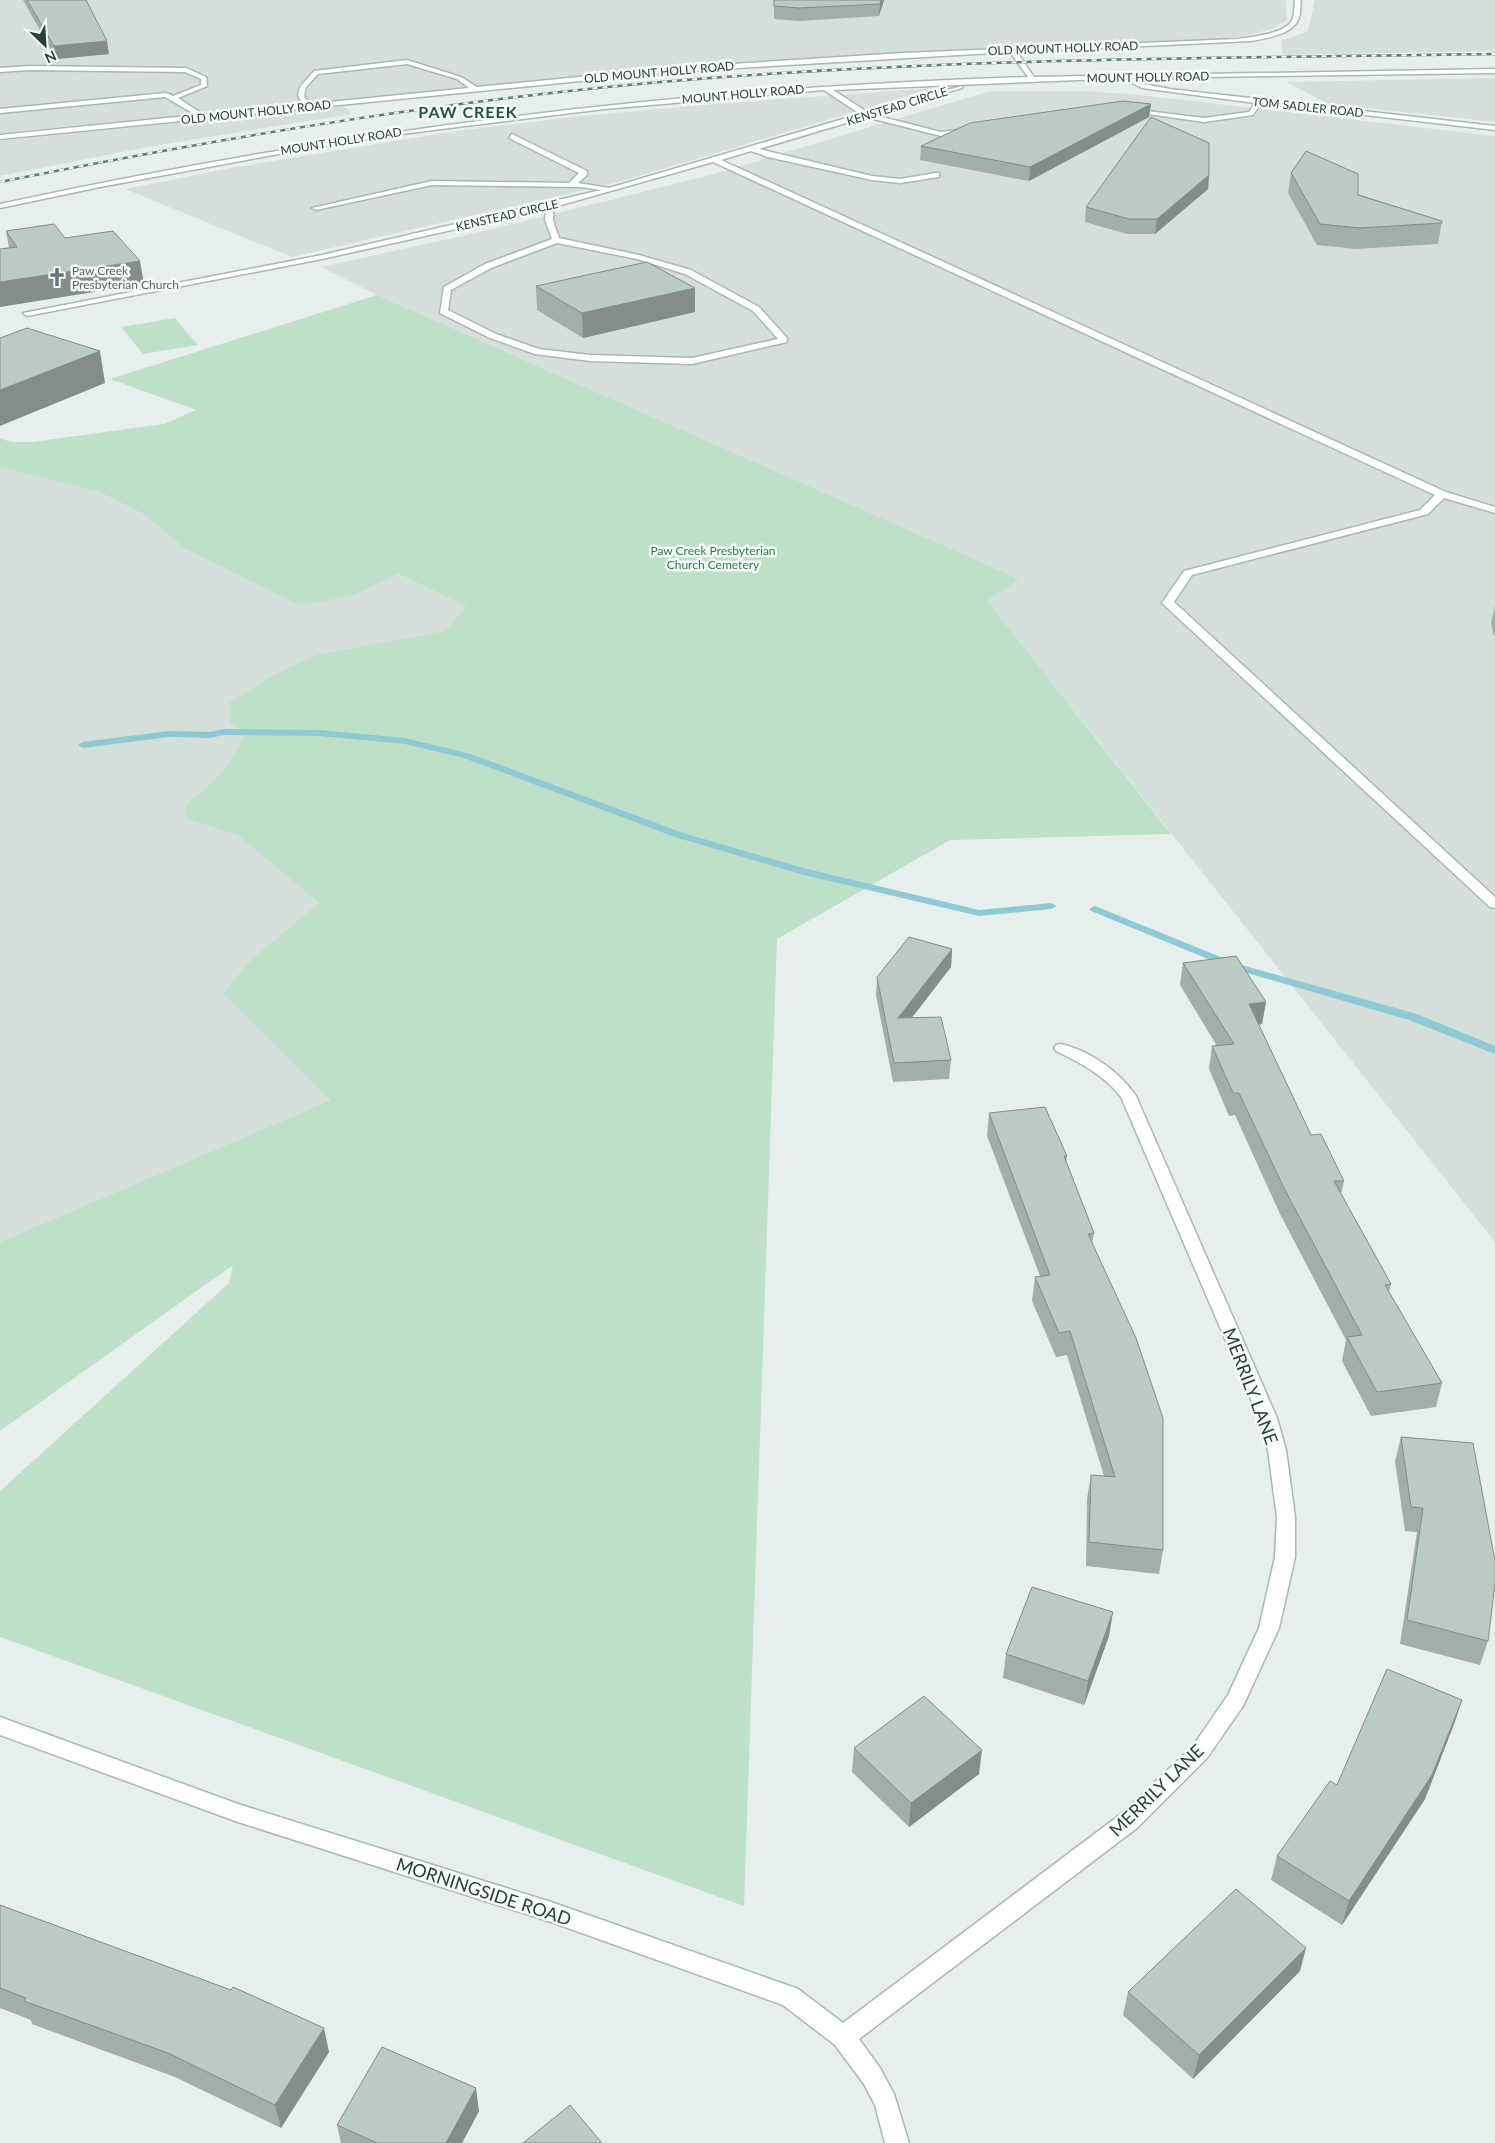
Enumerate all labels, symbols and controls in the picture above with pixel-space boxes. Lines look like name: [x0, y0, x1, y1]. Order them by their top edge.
north arrow: [20, 20, 70, 70]
street label: OLD MOUNT HOLLY ROAD: [987, 38, 1139, 58]
text: N: [42, 47, 59, 67]
street label: OLD MOUNT HOLLY ROAD: [583, 58, 735, 86]
street label: MOUNT HOLLY ROAD: [1087, 68, 1209, 86]
street label: MOUNT HOLLY ROAD: [681, 81, 805, 107]
street label: KENSTEAD CIRCLE: [845, 83, 949, 128]
street label: TOM SADLER ROAD: [1252, 94, 1364, 120]
street label: OLD MOUNT HOLLY ROAD: [180, 97, 332, 127]
district label: PAW CREEK: [418, 102, 518, 121]
street label: MOUNT HOLLY ROAD: [279, 124, 403, 158]
street label: KENSTEAD CIRCLE: [454, 196, 560, 234]
place label: Paw Creek Presbyterian Church: [72, 263, 179, 292]
church icon: Paw Creek Presbyterian Church: [46, 266, 68, 288]
park label: Paw Creek Presbyterian Church Cemetery: [650, 543, 776, 572]
street label: MERRILY LANE: [1219, 1325, 1283, 1447]
street label: MERRILY LANE: [1104, 1739, 1208, 1841]
street label: MORNINGSIDE ROAD: [394, 1852, 574, 1930]

